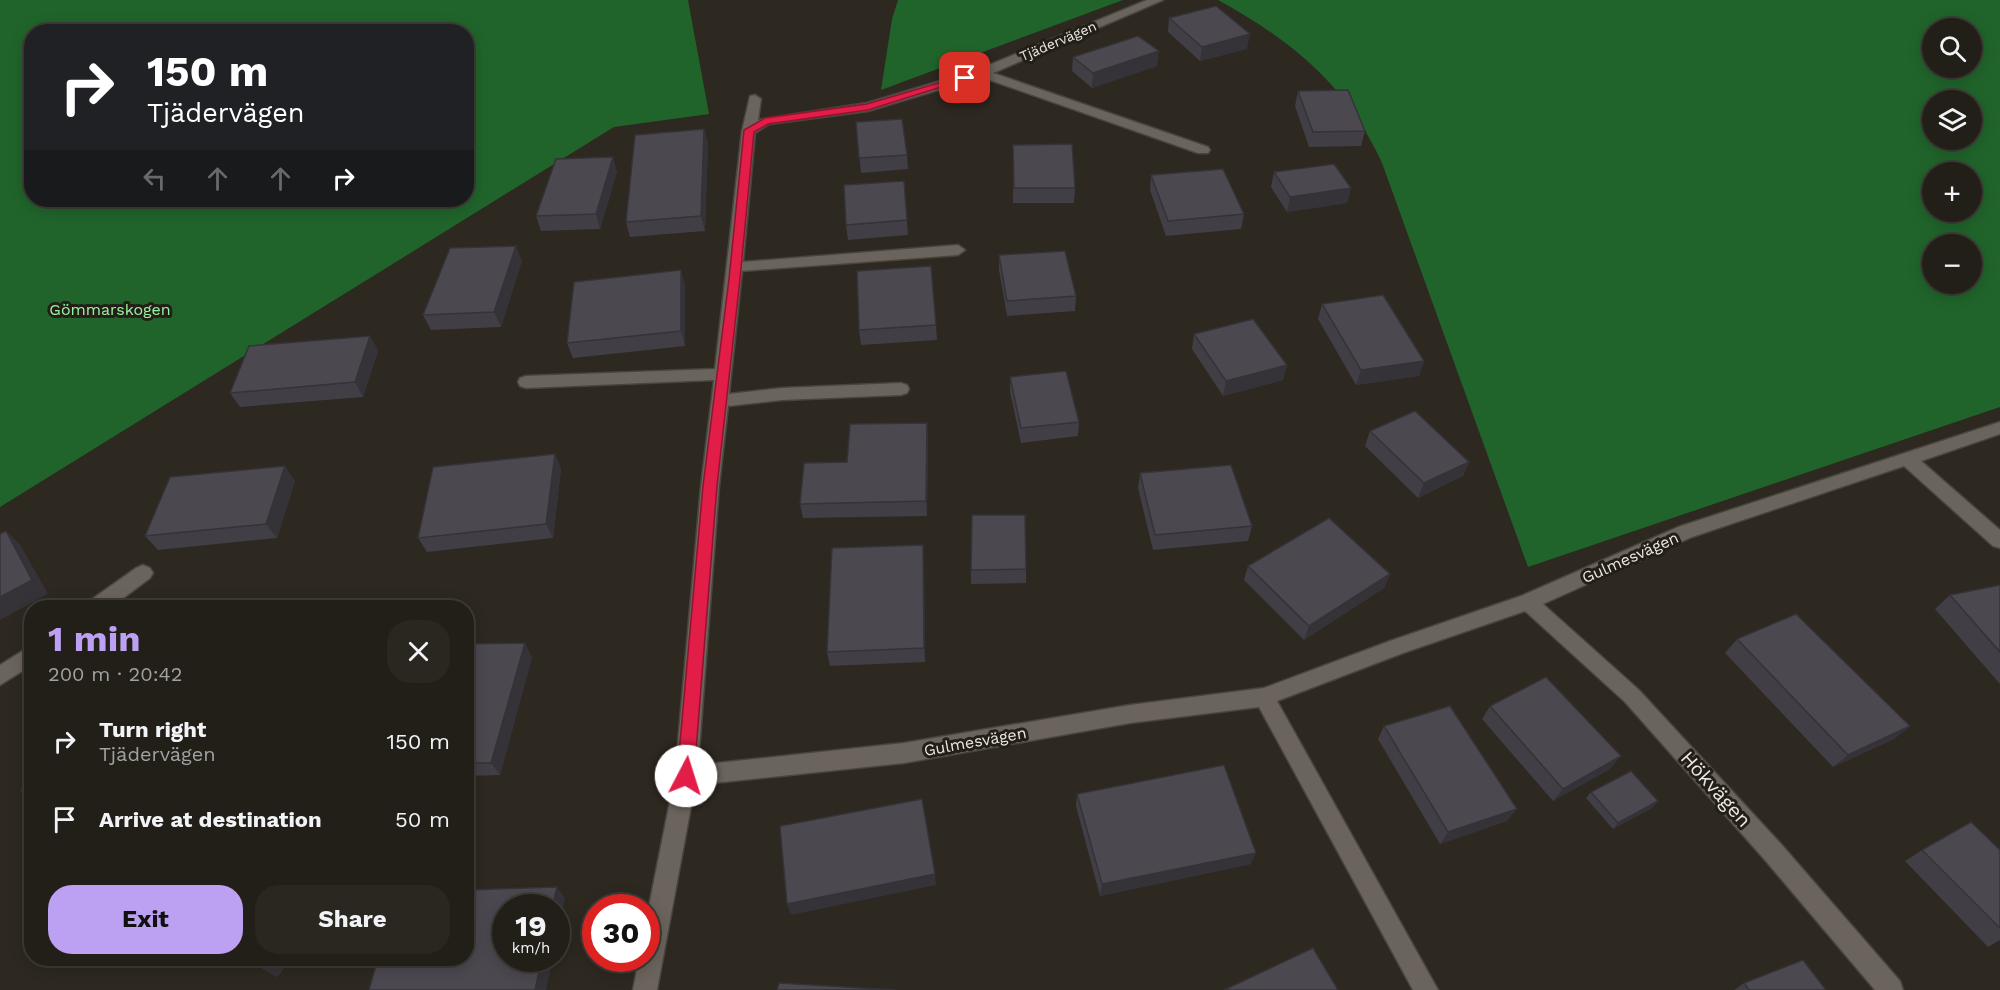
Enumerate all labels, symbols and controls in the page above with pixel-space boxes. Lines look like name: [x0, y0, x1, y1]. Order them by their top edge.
street label: Tjädervägen: [1017, 18, 1099, 64]
map controls: [1922, 18, 1982, 294]
button: search: [1922, 18, 1982, 78]
text: 150 m: [147, 47, 268, 96]
icon: right: [48, 48, 126, 126]
pin: [939, 52, 990, 103]
icon: arrive: [948, 61, 981, 94]
button: layers: [1922, 90, 1982, 150]
text: Tjädervägen: [147, 97, 305, 129]
icon: left: [138, 162, 171, 195]
icon: ahead: [201, 162, 234, 195]
icon: ahead: [264, 162, 297, 195]
icon: right: [327, 162, 360, 195]
button: +: [1922, 162, 1982, 222]
button: −: [1922, 234, 1982, 294]
park label: Gömmarskogen: [49, 300, 171, 319]
street label: Gulmesvägen: [1579, 528, 1682, 587]
text: 1 min: [48, 618, 140, 660]
button: close: [387, 620, 450, 683]
text: 200 m · 20:42: [48, 662, 182, 686]
text: Turn right: [99, 717, 206, 742]
street label: Gulmesvägen: [922, 723, 1028, 760]
icon: right: [48, 725, 81, 758]
text: 150 m: [386, 729, 450, 754]
text: Tjädervägen: [99, 742, 216, 766]
position arrow: [654, 744, 718, 808]
street label: Hökvägen: [1676, 746, 1756, 832]
icon: arrive: [48, 803, 81, 836]
text: Arrive at destination: [99, 807, 322, 832]
text: 50 m: [395, 807, 450, 832]
button: Exit: [48, 885, 243, 954]
button: Share: [255, 885, 450, 954]
speed limit sign: 30: [582, 894, 660, 972]
text: 19: [515, 908, 547, 943]
text: km/h: [512, 939, 550, 957]

